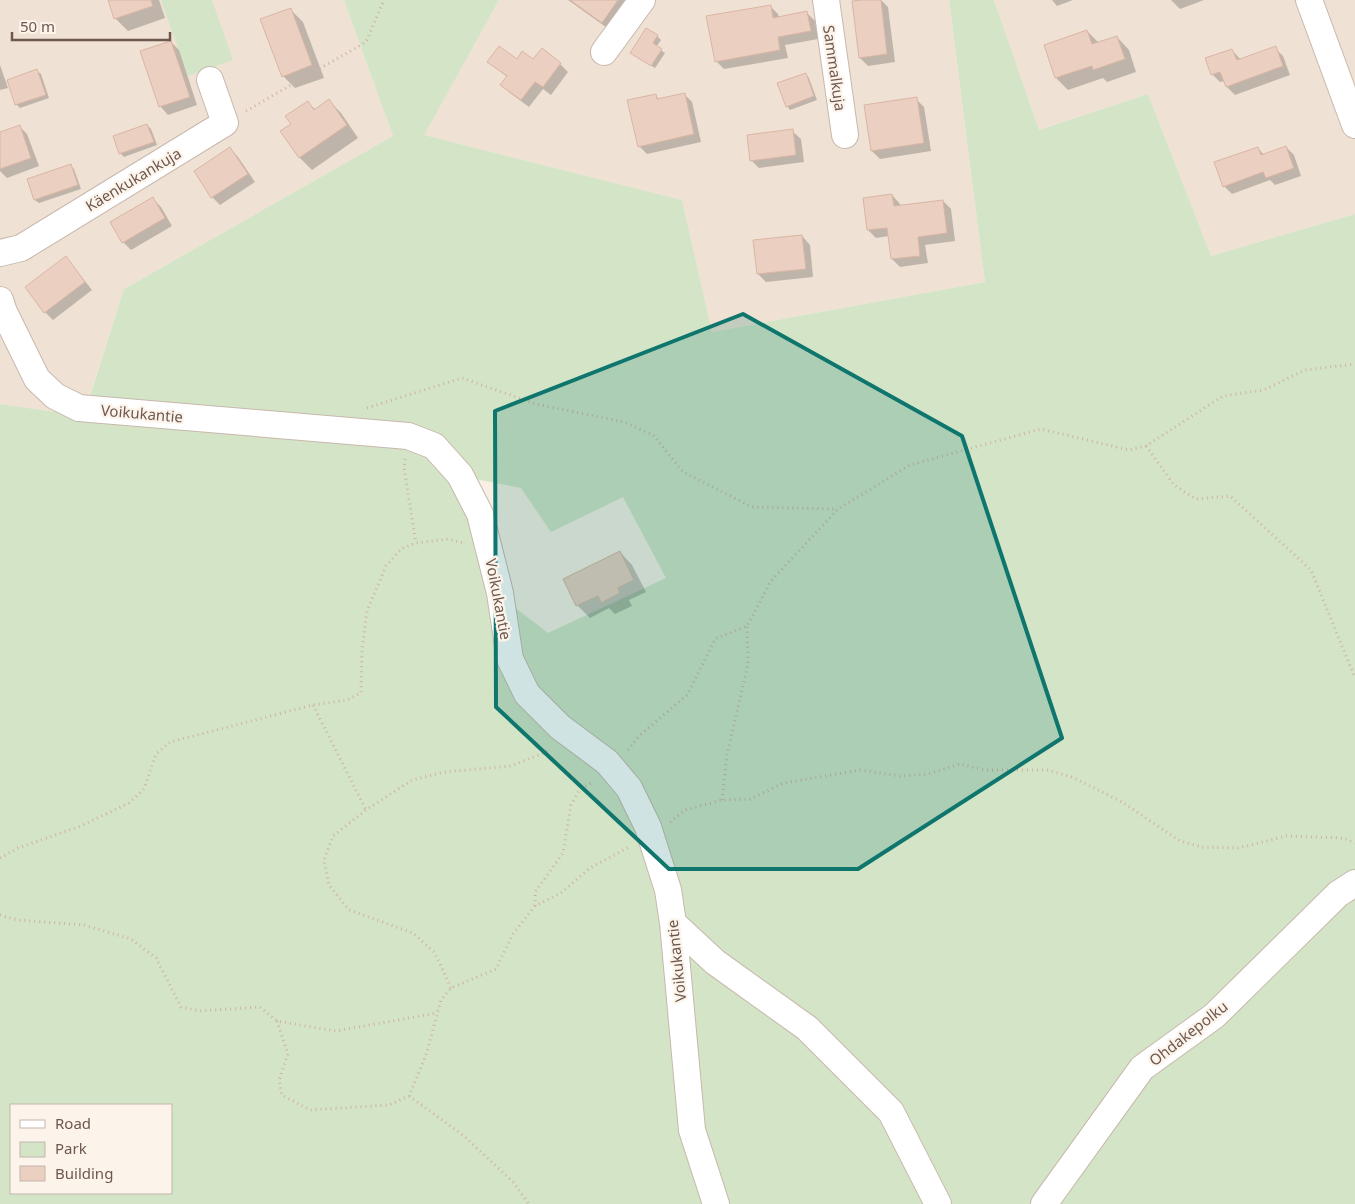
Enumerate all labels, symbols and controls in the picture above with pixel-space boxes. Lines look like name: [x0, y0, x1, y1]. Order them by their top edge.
scale bar: [12, 10, 170, 42]
text: 50 m: [20, 16, 55, 36]
street label: Sammalkuja: [819, 24, 851, 112]
street label: Käenkukankuja: [82, 143, 184, 215]
street label: Voikukantie: [100, 399, 184, 427]
street label: Voikukantie: [481, 557, 517, 641]
street label: Voikukantie: [662, 919, 690, 1003]
street label: Ohdakepolku: [1145, 996, 1231, 1070]
legend: [10, 1104, 172, 1194]
text: Road: [55, 1113, 91, 1133]
text: Park: [55, 1138, 87, 1158]
text: Building: [55, 1163, 113, 1183]

